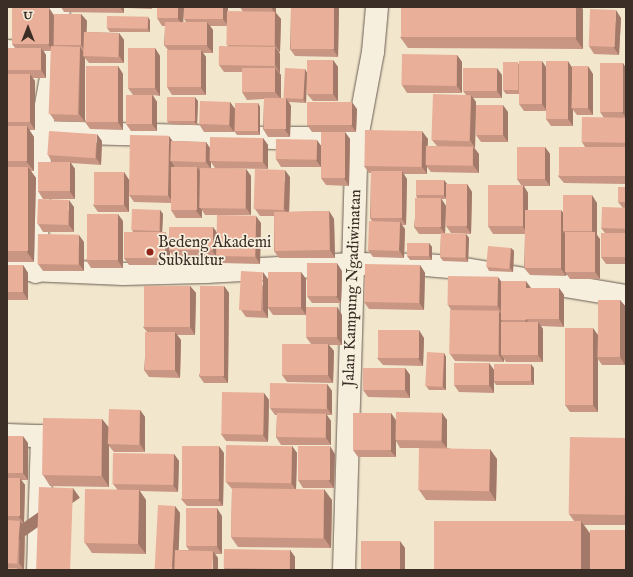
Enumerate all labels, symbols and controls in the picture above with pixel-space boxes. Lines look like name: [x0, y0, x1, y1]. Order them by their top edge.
north arrow: [8, 8, 48, 48]
text: U: [23, 9, 33, 23]
street label: Jalan Kampung Ngadiwinatan: [340, 189, 366, 387]
place label: Bedeng Akademi Subkultur: [158, 233, 271, 271]
marker: Bedeng Akademi Subkultur: [145, 247, 155, 257]

